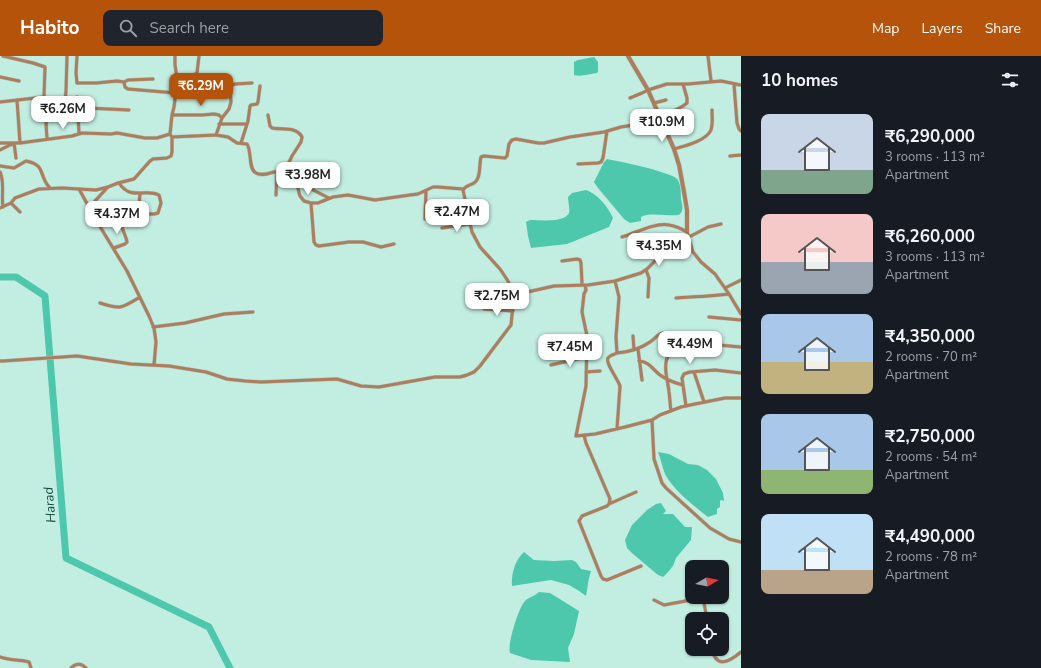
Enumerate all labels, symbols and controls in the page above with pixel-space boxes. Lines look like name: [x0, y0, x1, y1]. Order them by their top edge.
search box: [103, 10, 383, 46]
text: Habito: [20, 15, 79, 41]
icon: search: [117, 17, 139, 39]
text: Search here: [149, 18, 229, 38]
text: Map: [872, 19, 899, 38]
text: Layers: [921, 19, 963, 38]
text: Share: [985, 19, 1021, 38]
text: 10 homes: [761, 69, 838, 92]
icon: filters: [999, 69, 1021, 91]
pin: ₹6.29M: [168, 73, 234, 107]
text: ₹6.29M: [178, 77, 224, 95]
pin: ₹6.26M: [30, 96, 96, 130]
text: ₹6.26M: [40, 100, 86, 118]
pin: ₹10.9M: [629, 109, 695, 143]
text: ₹10.9M: [639, 113, 685, 131]
text: ₹6,290,000: [885, 125, 975, 148]
icon: home: [793, 130, 841, 178]
text: 3 rooms · 113 m²: [885, 148, 985, 166]
pin: ₹3.98M: [275, 162, 341, 196]
text: ₹3.98M: [285, 166, 331, 184]
text: Apartment: [885, 166, 948, 184]
pin: ₹2.47M: [424, 199, 490, 233]
pin: ₹4.37M: [84, 201, 150, 235]
text: ₹2.47M: [434, 203, 480, 221]
text: ₹4.37M: [94, 205, 140, 223]
text: ₹6,260,000: [885, 225, 975, 248]
icon: home: [793, 230, 841, 278]
pin: ₹4.35M: [626, 233, 692, 267]
text: ₹4.35M: [636, 237, 682, 255]
text: 3 rooms · 113 m²: [885, 248, 985, 266]
text: Apartment: [885, 266, 948, 284]
pin: ₹2.75M: [464, 283, 530, 317]
text: ₹2.75M: [474, 287, 520, 305]
text: ₹4,350,000: [885, 325, 975, 348]
icon: home: [793, 330, 841, 378]
pin: ₹4.49M: [657, 331, 723, 365]
pin: ₹7.45M: [537, 334, 603, 368]
text: ₹4.49M: [667, 335, 713, 353]
text: ₹7.45M: [547, 338, 593, 356]
text: 2 rooms · 70 m²: [885, 348, 977, 366]
text: Apartment: [885, 366, 948, 384]
text: ₹2,750,000: [885, 425, 975, 448]
icon: home: [793, 430, 841, 478]
text: 2 rooms · 54 m²: [885, 448, 977, 466]
text: Apartment: [885, 466, 948, 484]
water label: Harad: [39, 486, 61, 524]
text: ₹4,490,000: [885, 525, 975, 548]
icon: home: [793, 530, 841, 578]
text: 2 rooms · 78 m²: [885, 548, 977, 566]
north arrow: [685, 560, 729, 604]
map controls: [685, 560, 729, 656]
text: Apartment: [885, 566, 948, 584]
button: locate: [685, 612, 729, 656]

